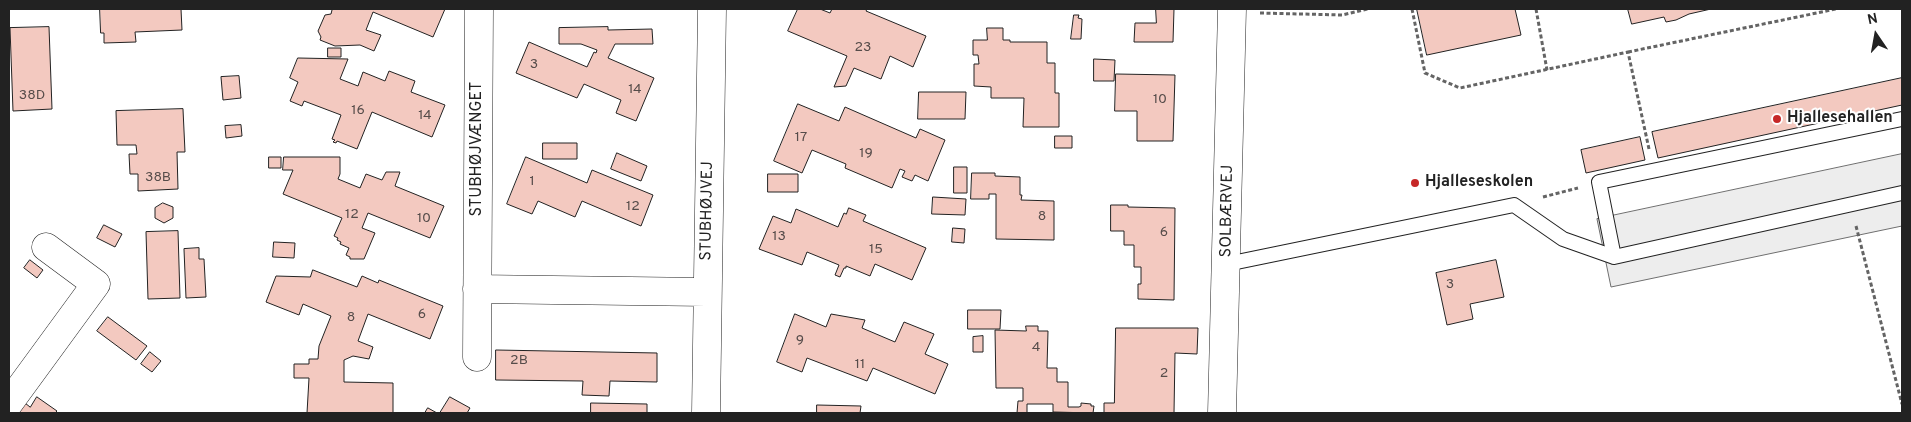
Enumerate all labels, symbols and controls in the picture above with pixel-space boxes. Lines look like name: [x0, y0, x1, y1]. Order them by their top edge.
north arrow: [1851, 10, 1901, 60]
text: N: [1866, 10, 1879, 29]
house number: 23: [855, 40, 871, 56]
house number: 3: [530, 57, 538, 73]
street label: STUBHØJVÆNGET: [468, 82, 488, 216]
house number: 14: [628, 82, 642, 98]
house number: 38D: [19, 88, 45, 104]
house number: 10: [1153, 92, 1167, 108]
house number: 16: [351, 103, 365, 119]
house number: 14: [418, 108, 432, 124]
place label: Hjallesehallen: [1787, 109, 1893, 129]
marker: Hjallesehallen: [1771, 113, 1783, 125]
house number: 17: [795, 130, 807, 146]
house number: 19: [859, 146, 873, 162]
street label: STUBHØJVEJ: [698, 161, 718, 261]
street label: SOLBÆRVEJ: [1218, 164, 1238, 258]
house number: 38B: [145, 170, 171, 186]
place label: Hjalleseskolen: [1425, 173, 1533, 193]
house number: 1: [529, 174, 535, 190]
marker: Hjalleseskolen: [1409, 177, 1421, 189]
house number: 12: [626, 199, 640, 215]
house number: 12: [345, 207, 359, 223]
house number: 8: [1038, 209, 1046, 225]
house number: 10: [417, 211, 431, 227]
house number: 6: [1160, 225, 1168, 241]
house number: 13: [772, 229, 786, 245]
house number: 15: [869, 242, 883, 258]
house number: 3: [1446, 277, 1454, 293]
house number: 6: [418, 307, 426, 323]
house number: 8: [347, 310, 355, 326]
house number: 9: [796, 333, 804, 349]
house number: 4: [1032, 340, 1040, 356]
house number: 2B: [510, 353, 528, 369]
house number: 11: [855, 357, 865, 373]
house number: 2: [1160, 366, 1168, 382]

